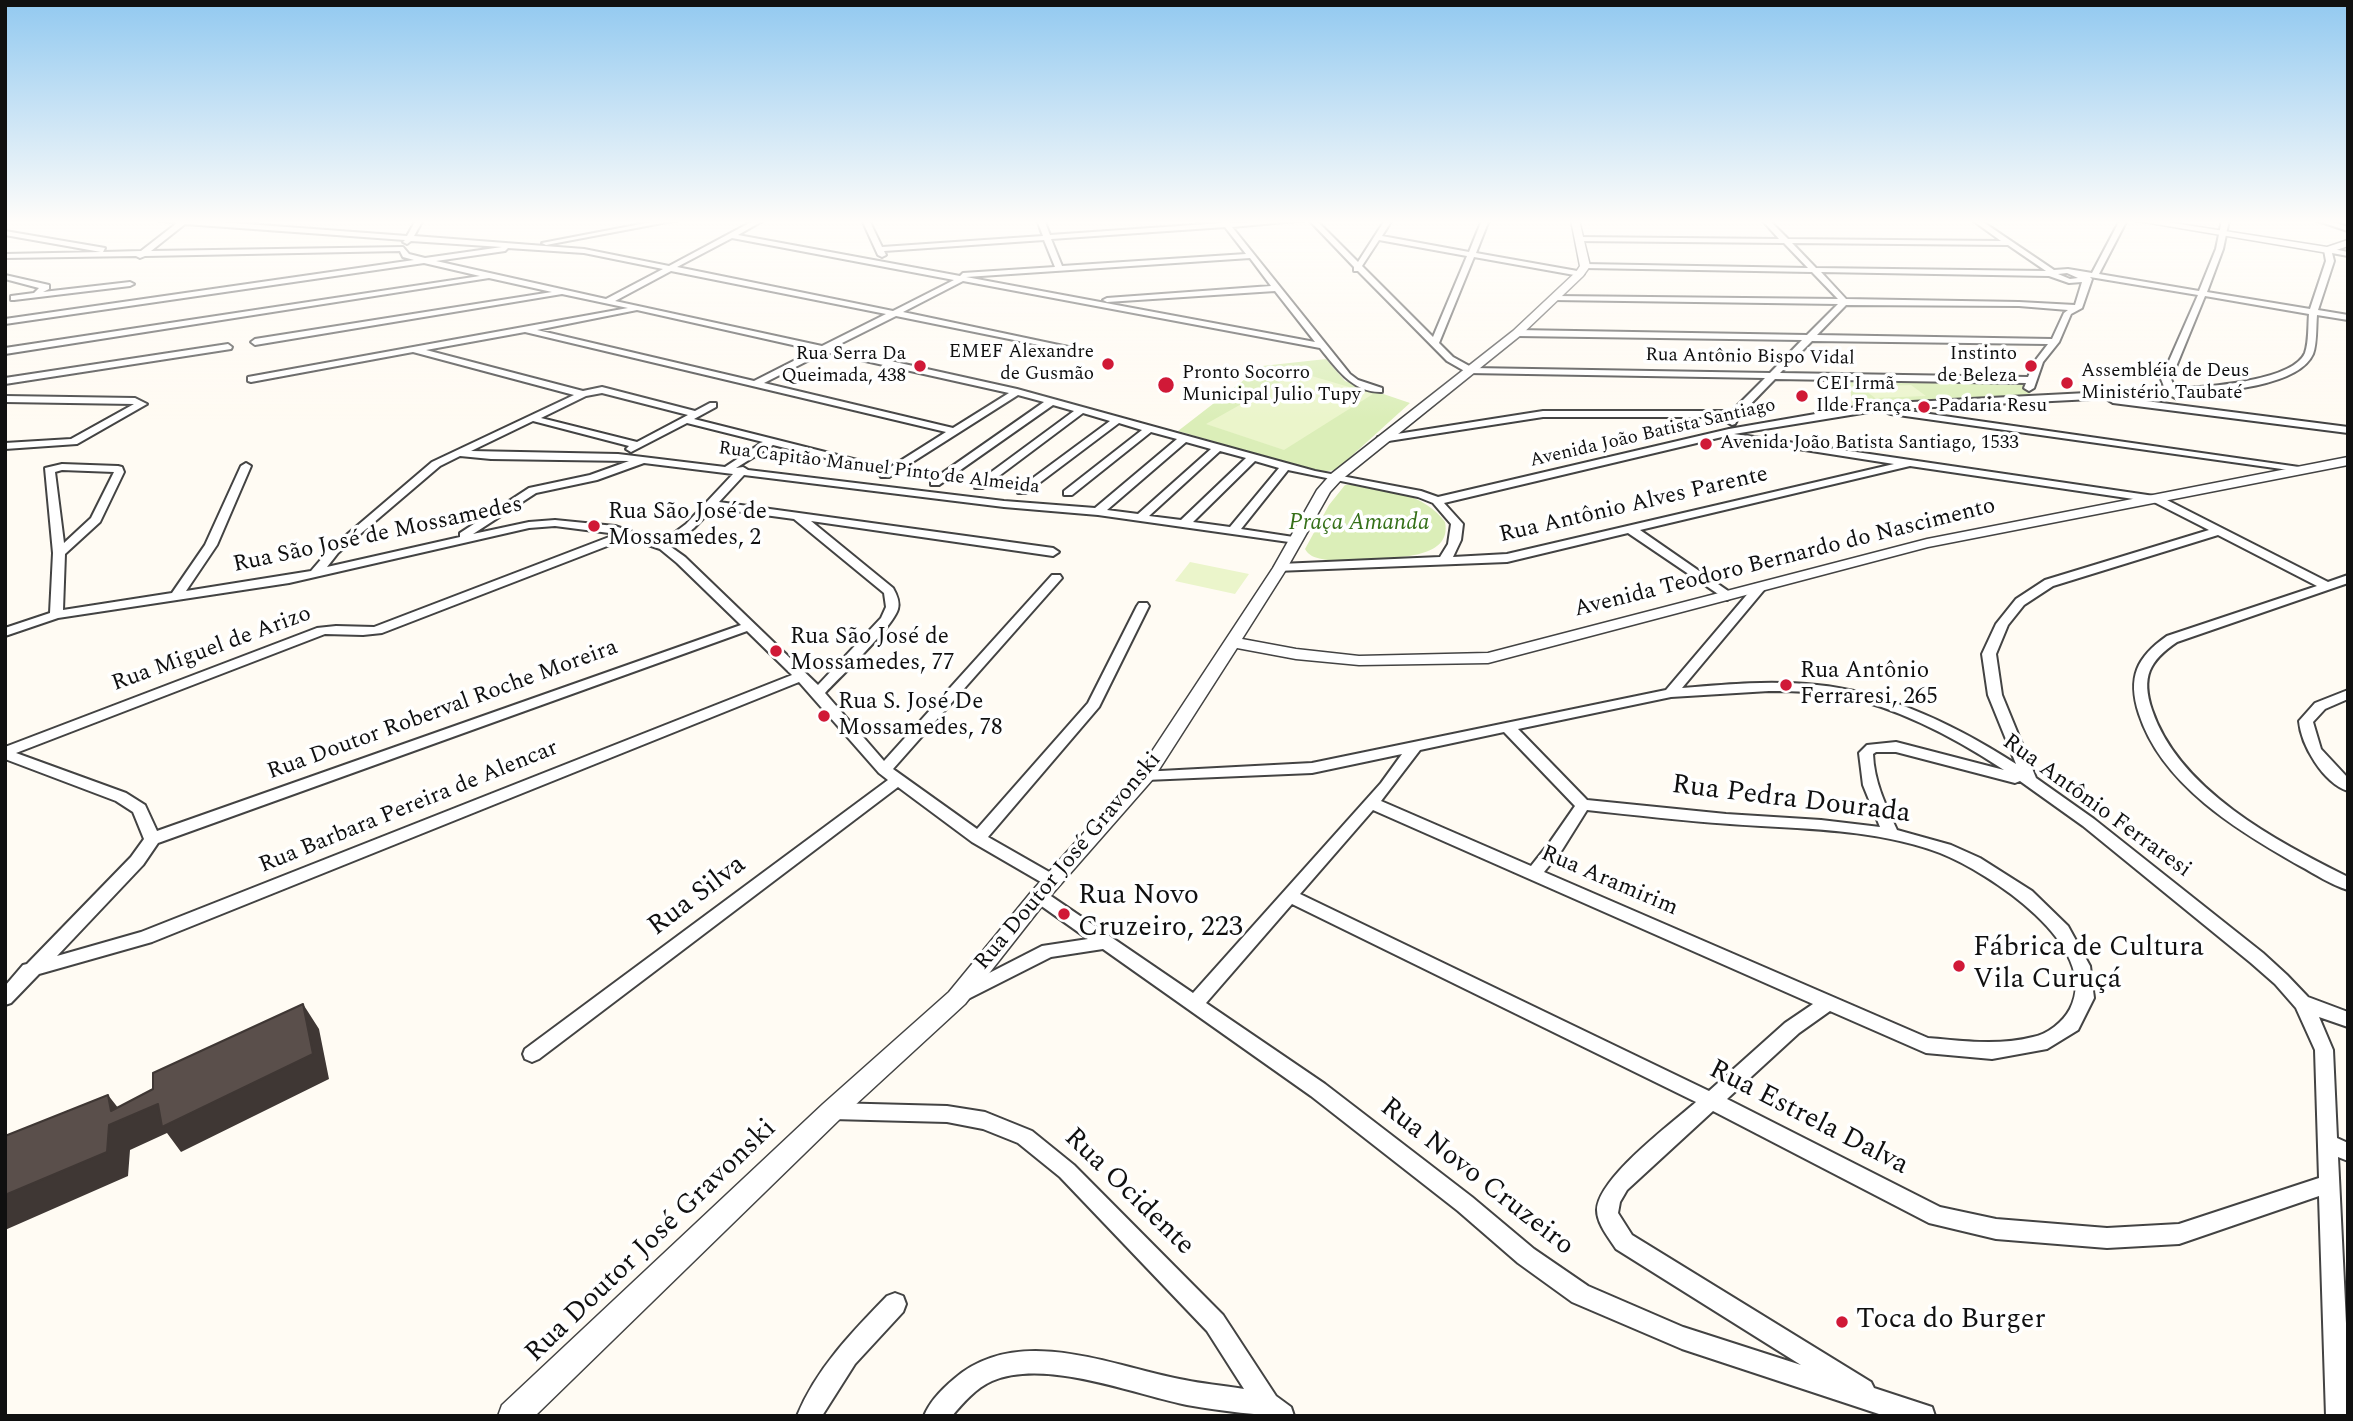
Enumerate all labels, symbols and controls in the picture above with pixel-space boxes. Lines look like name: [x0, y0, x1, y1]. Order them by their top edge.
place label: EMEF Alexandre de Gusmão: [949, 342, 1094, 386]
place label: Rua Serra Da Queimada, 438: [781, 344, 906, 388]
place label: Instinto de Beleza: [1937, 344, 2017, 388]
street label: Rua Antônio Bispo Vidal: [1645, 345, 1855, 371]
marker: EMEF Alexandre de Gusmão: [1100, 356, 1116, 372]
marker: Rua Serra Da Queimada, 438: [912, 358, 928, 374]
marker: Instinto de Beleza: [2023, 358, 2039, 374]
place label: Assembléia de Deus Ministério Taubaté: [2081, 361, 2249, 405]
place label: Pronto Socorro Municipal Julio Tupy: [1182, 363, 1361, 407]
place label: CEI Irmã Ilde França: [1816, 374, 1911, 418]
marker: Pronto Socorro Municipal Julio Tupy: [1156, 375, 1176, 395]
marker: Assembléia de Deus Ministério Taubaté: [2059, 375, 2075, 391]
marker: CEI Irmã Ilde França: [1794, 388, 1810, 404]
street label: Avenida João Batista Santiago: [1528, 395, 1778, 473]
place label: Padaria Resu: [1938, 396, 2047, 418]
marker: Padaria Resu: [1916, 399, 1932, 415]
place label: Avenida João Batista Santiago, 1533: [1720, 433, 2019, 455]
marker: Avenida João Batista Santiago, 1533: [1698, 436, 1714, 452]
street label: Rua Capitão Manuel Pinto de Almeida: [717, 438, 1041, 500]
street label: Rua Antônio Alves Parente: [1497, 462, 1771, 550]
street label: Rua São José de Mossamedes: [231, 492, 525, 580]
street label: Avenida Teodoro Bernardo do Nascimento: [1572, 493, 1998, 625]
place label: Rua São José de Mossamedes, 2: [608, 499, 767, 553]
park label: Praça Amanda: [1289, 510, 1429, 538]
marker: Rua São José de Mossamedes, 2: [586, 518, 602, 534]
street label: Rua Miguel de Arizo: [109, 601, 315, 699]
place label: Rua São José de Mossamedes, 77: [790, 624, 954, 678]
street label: Rua Doutor Roberval Roche Moreira: [264, 635, 622, 787]
marker: Rua São José de Mossamedes, 77: [768, 643, 784, 659]
place label: Rua Antônio Ferraresi, 265: [1800, 658, 1938, 712]
marker: Rua Antônio Ferraresi, 265: [1778, 677, 1794, 693]
place label: Rua S. José De Mossamedes, 78: [838, 689, 1002, 743]
marker: Rua S. José De Mossamedes, 78: [816, 708, 832, 724]
street label: Rua Antônio Ferraresi: [1996, 729, 2196, 885]
street label: Rua Barbara Pereira de Alencar: [256, 735, 562, 881]
street label: Rua Doutor José Gravonski: [970, 747, 1168, 977]
street label: Rua Pedra Dourada: [1670, 770, 1912, 832]
street label: Rua Aramirim: [1536, 841, 1682, 923]
street label: Rua Silva: [642, 849, 754, 945]
place label: Rua Novo Cruzeiro, 223: [1078, 881, 1243, 947]
marker: Rua Novo Cruzeiro, 223: [1056, 906, 1072, 922]
place label: Fábrica de Cultura Vila Curuçá: [1973, 933, 2204, 999]
marker: Fábrica de Cultura Vila Curuçá: [1951, 958, 1967, 974]
street label: Rua Estrela Dalva: [1703, 1054, 1913, 1184]
street label: Rua Novo Cruzeiro: [1372, 1092, 1580, 1264]
street label: Rua Doutor José Gravonski: [519, 1113, 785, 1371]
street label: Rua Ocidente: [1056, 1122, 1200, 1264]
place label: Toca do Burger: [1856, 1305, 2046, 1339]
marker: Toca do Burger: [1834, 1314, 1850, 1330]

